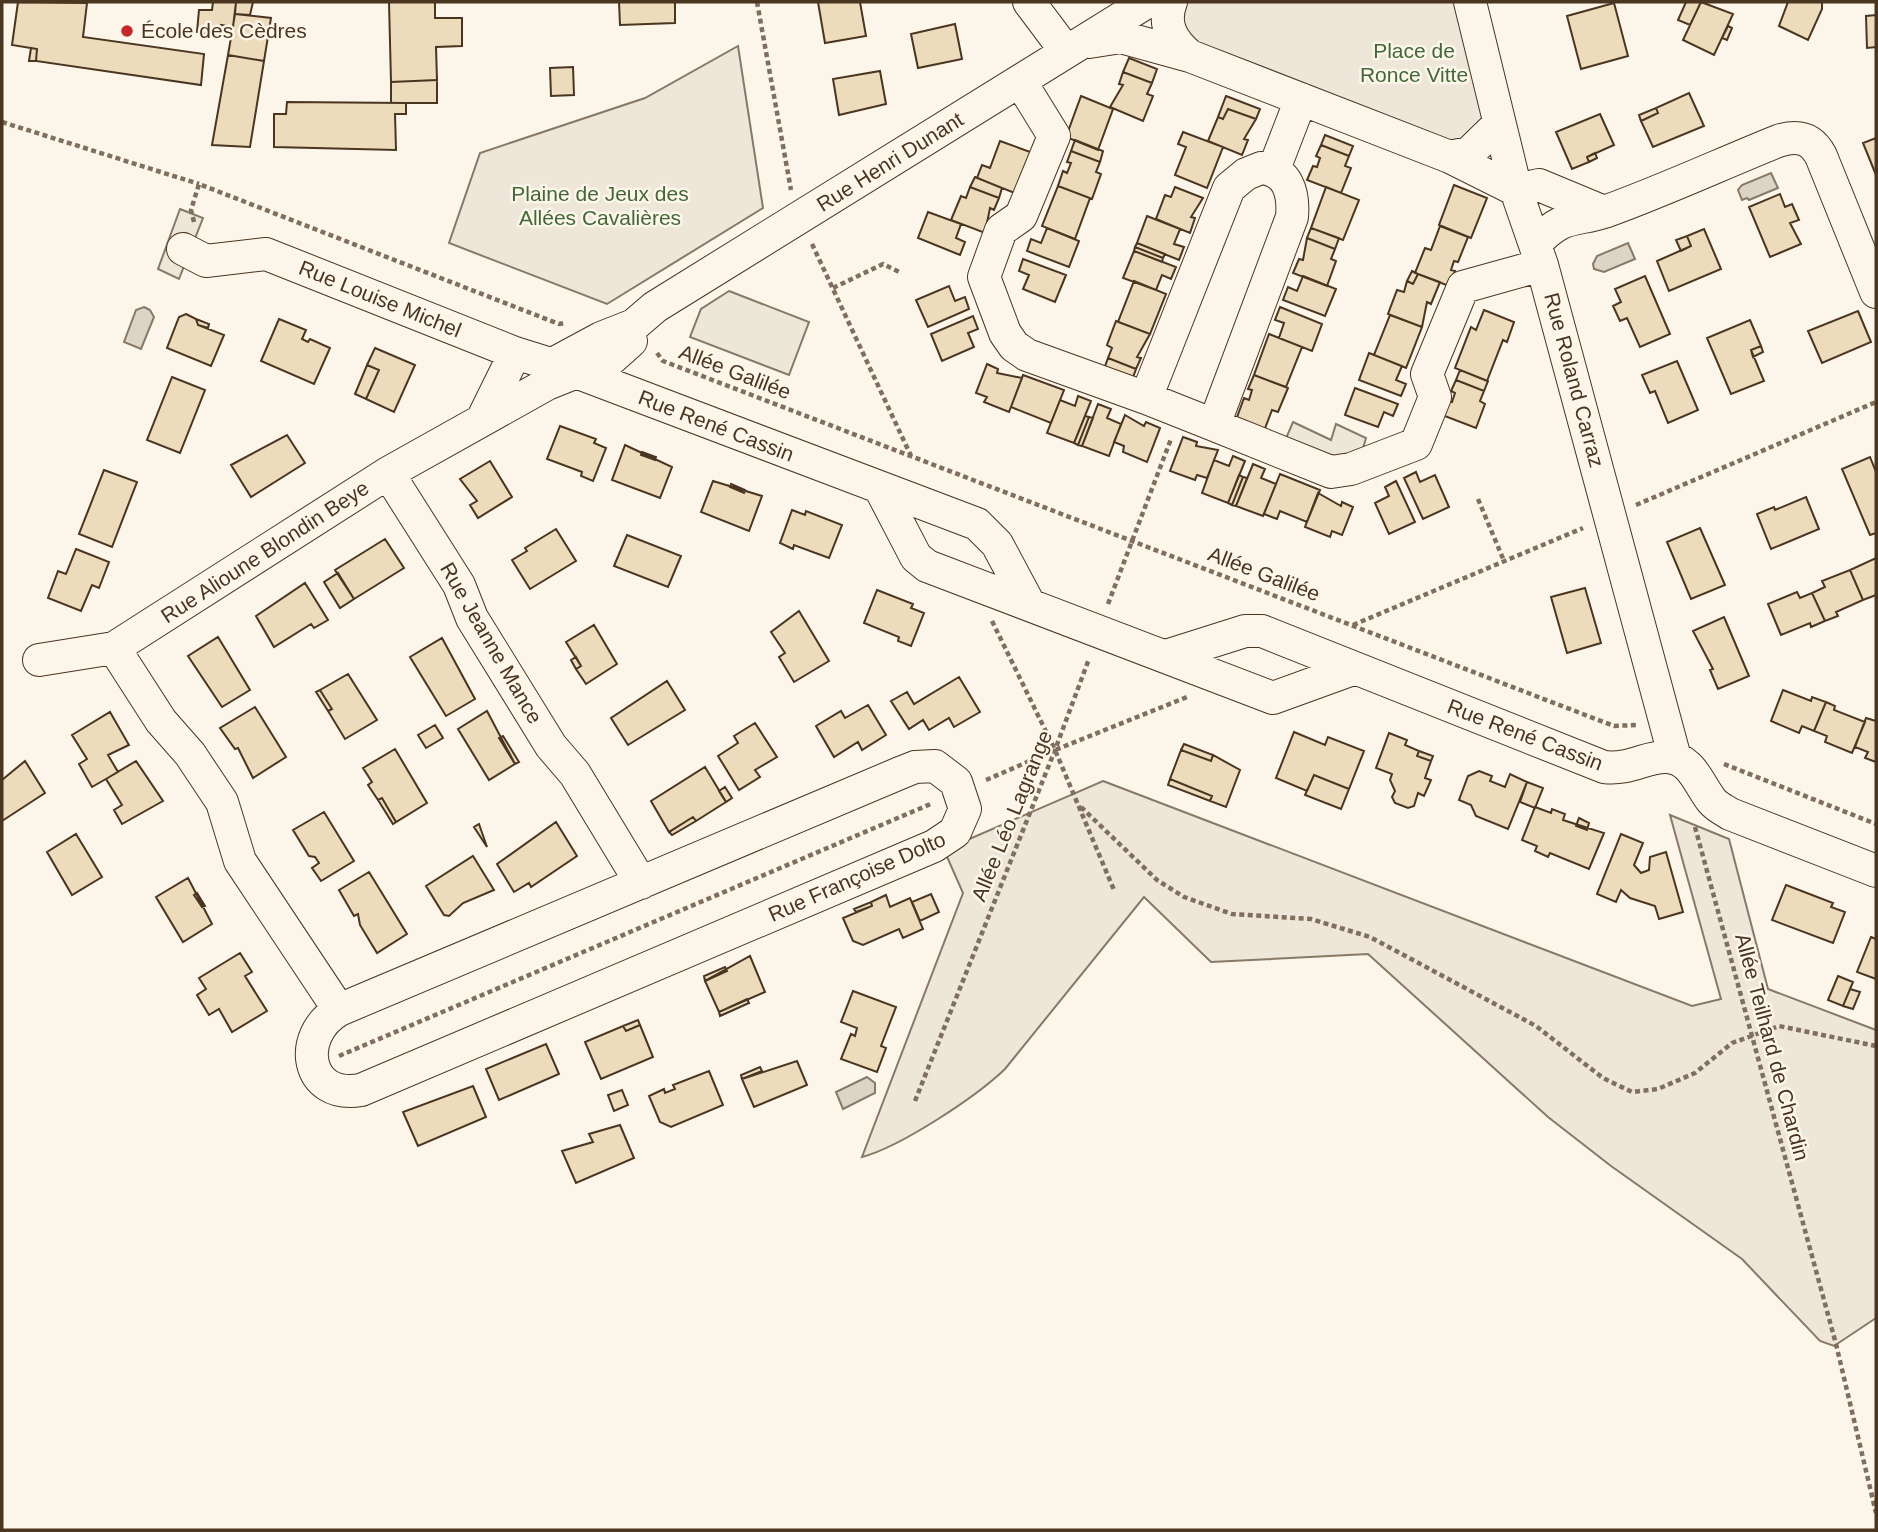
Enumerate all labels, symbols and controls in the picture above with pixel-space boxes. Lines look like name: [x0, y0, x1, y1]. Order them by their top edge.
place label: École des Cèdres: [141, 19, 307, 42]
marker: École des Cèdres: [119, 23, 135, 39]
park label: Place de Ronce Vitte: [1360, 39, 1468, 86]
street label: Rue Henri Dunant: [812, 107, 967, 216]
park label: Plaine de Jeux des Allées Cavalières: [511, 182, 689, 229]
street label: Rue Louise Michel: [296, 256, 465, 342]
street label: Rue Roland Carraz: [1540, 290, 1609, 470]
street label: Allée Galilée: [676, 340, 794, 403]
street label: Rue René Cassin: [635, 385, 797, 466]
street label: Rue Alioune Blondin Beye: [157, 476, 373, 627]
street label: Allée Galilée: [1205, 542, 1323, 605]
street label: Rue Jeanne Mance: [436, 558, 547, 727]
street label: Rue René Cassin: [1444, 694, 1606, 775]
street label: Allée Léo Lagrange: [967, 727, 1056, 905]
street label: Rue Françoise Dolto: [765, 827, 949, 926]
street label: Allée Teilhard de Chardin: [1731, 931, 1814, 1163]

